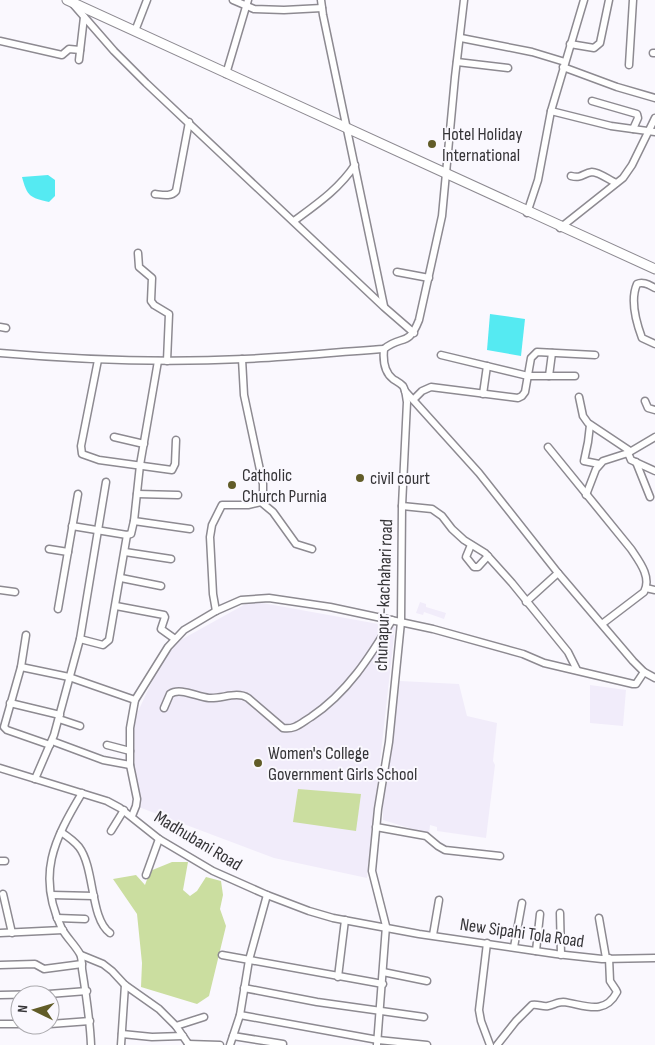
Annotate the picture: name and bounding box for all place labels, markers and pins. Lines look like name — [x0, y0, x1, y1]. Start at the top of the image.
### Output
place label: Hotel Holiday International — [442, 124, 522, 166]
marker: Hotel Holiday International — [426, 138, 438, 150]
place label: Catholic Church Purnia — [242, 465, 327, 507]
place label: civil court — [370, 468, 431, 489]
marker: civil court — [354, 472, 366, 484]
marker: Catholic Church Purnia — [226, 479, 238, 491]
place label: Women's College Government Girls School — [268, 743, 417, 785]
marker: Women's College Government Girls School — [252, 757, 264, 769]

